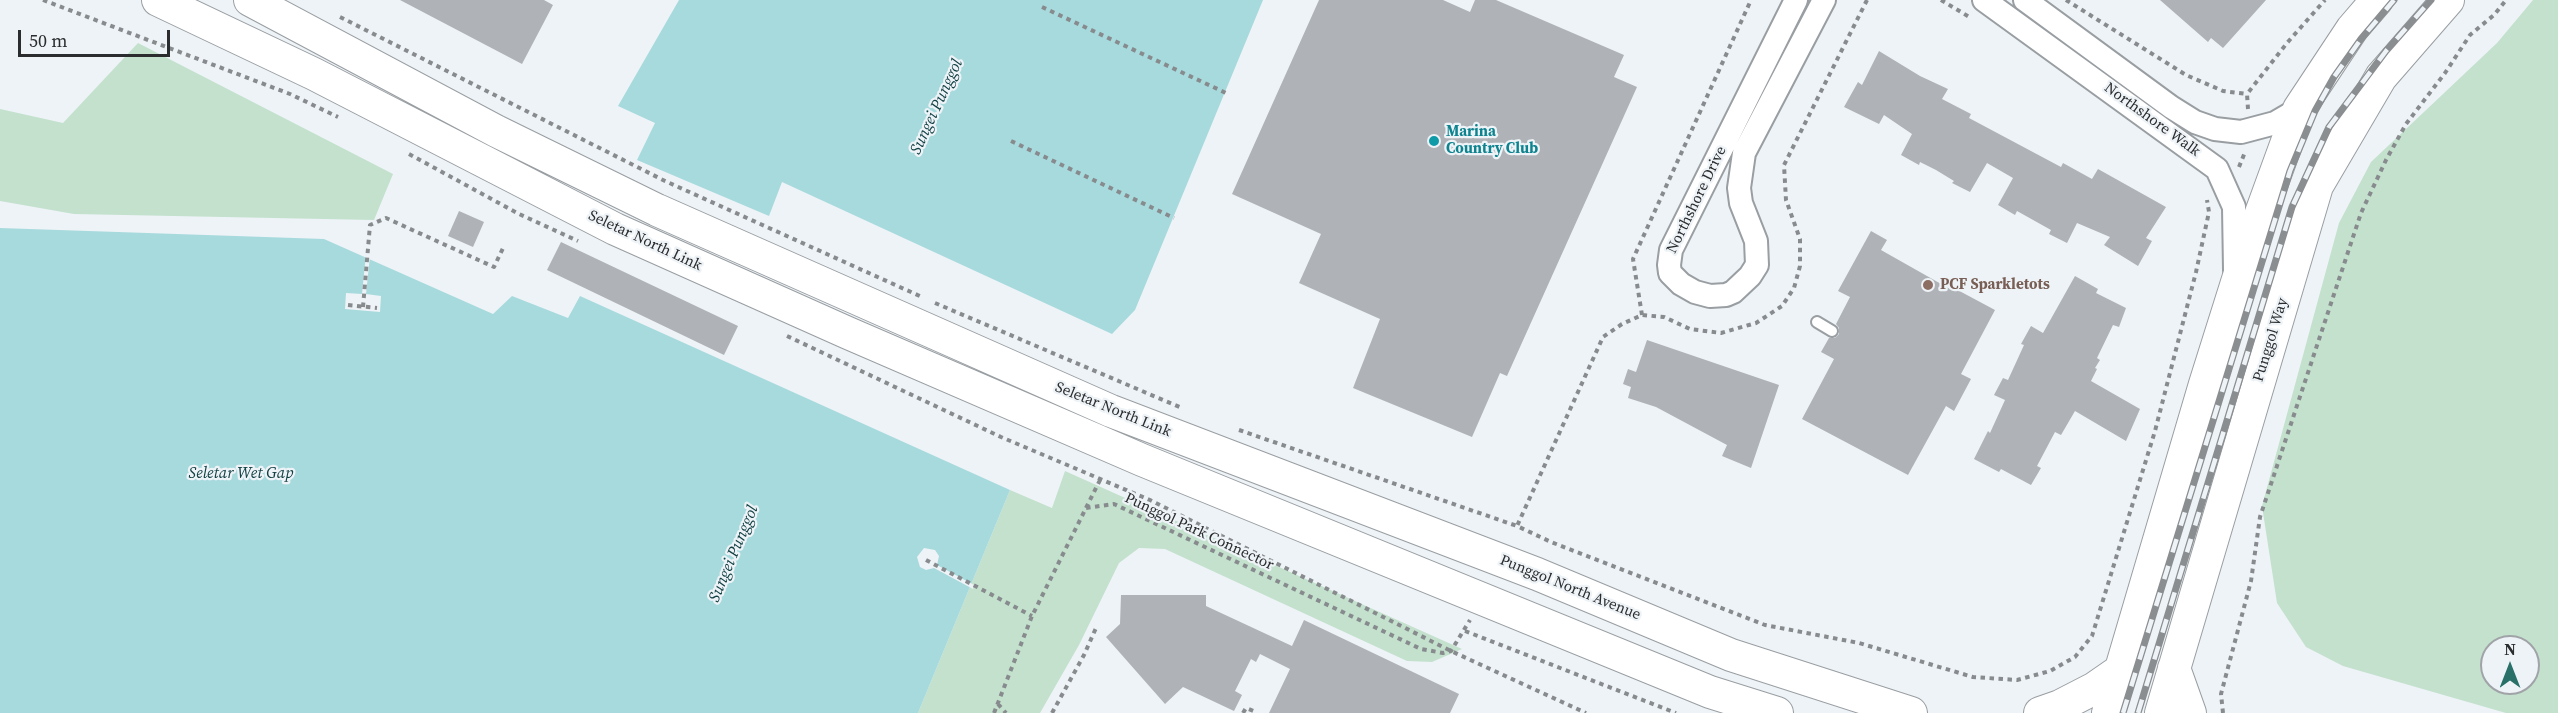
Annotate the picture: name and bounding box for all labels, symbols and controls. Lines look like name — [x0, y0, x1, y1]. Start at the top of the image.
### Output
scale bar — [21, 18, 172, 56]
text: 50 m — [29, 28, 67, 53]
water label: Sungei Punggol — [907, 56, 967, 158]
street label: Northshore Walk — [2100, 79, 2204, 161]
place label: Marina Country Club — [1446, 123, 1538, 158]
marker: Marina Country Club — [1427, 134, 1441, 148]
street label: Northshore Drive — [1663, 144, 1731, 256]
street label: Seletar North Link — [585, 207, 705, 275]
place label: PCF Sparkletots — [1940, 276, 2050, 294]
marker: PCF Sparkletots — [1921, 278, 1935, 292]
street label: Punggol Way — [2250, 296, 2292, 384]
street label: Seletar North Link — [1052, 379, 1174, 441]
water label: Seletar Wet Gap — [189, 464, 293, 484]
street label: Punggol Park Connector — [1122, 489, 1276, 575]
water label: Sungei Punggol — [705, 503, 763, 605]
street label: Punggol North Avenue — [1497, 552, 1643, 624]
north arrow — [2480, 635, 2540, 695]
text: N — [2504, 638, 2516, 660]

